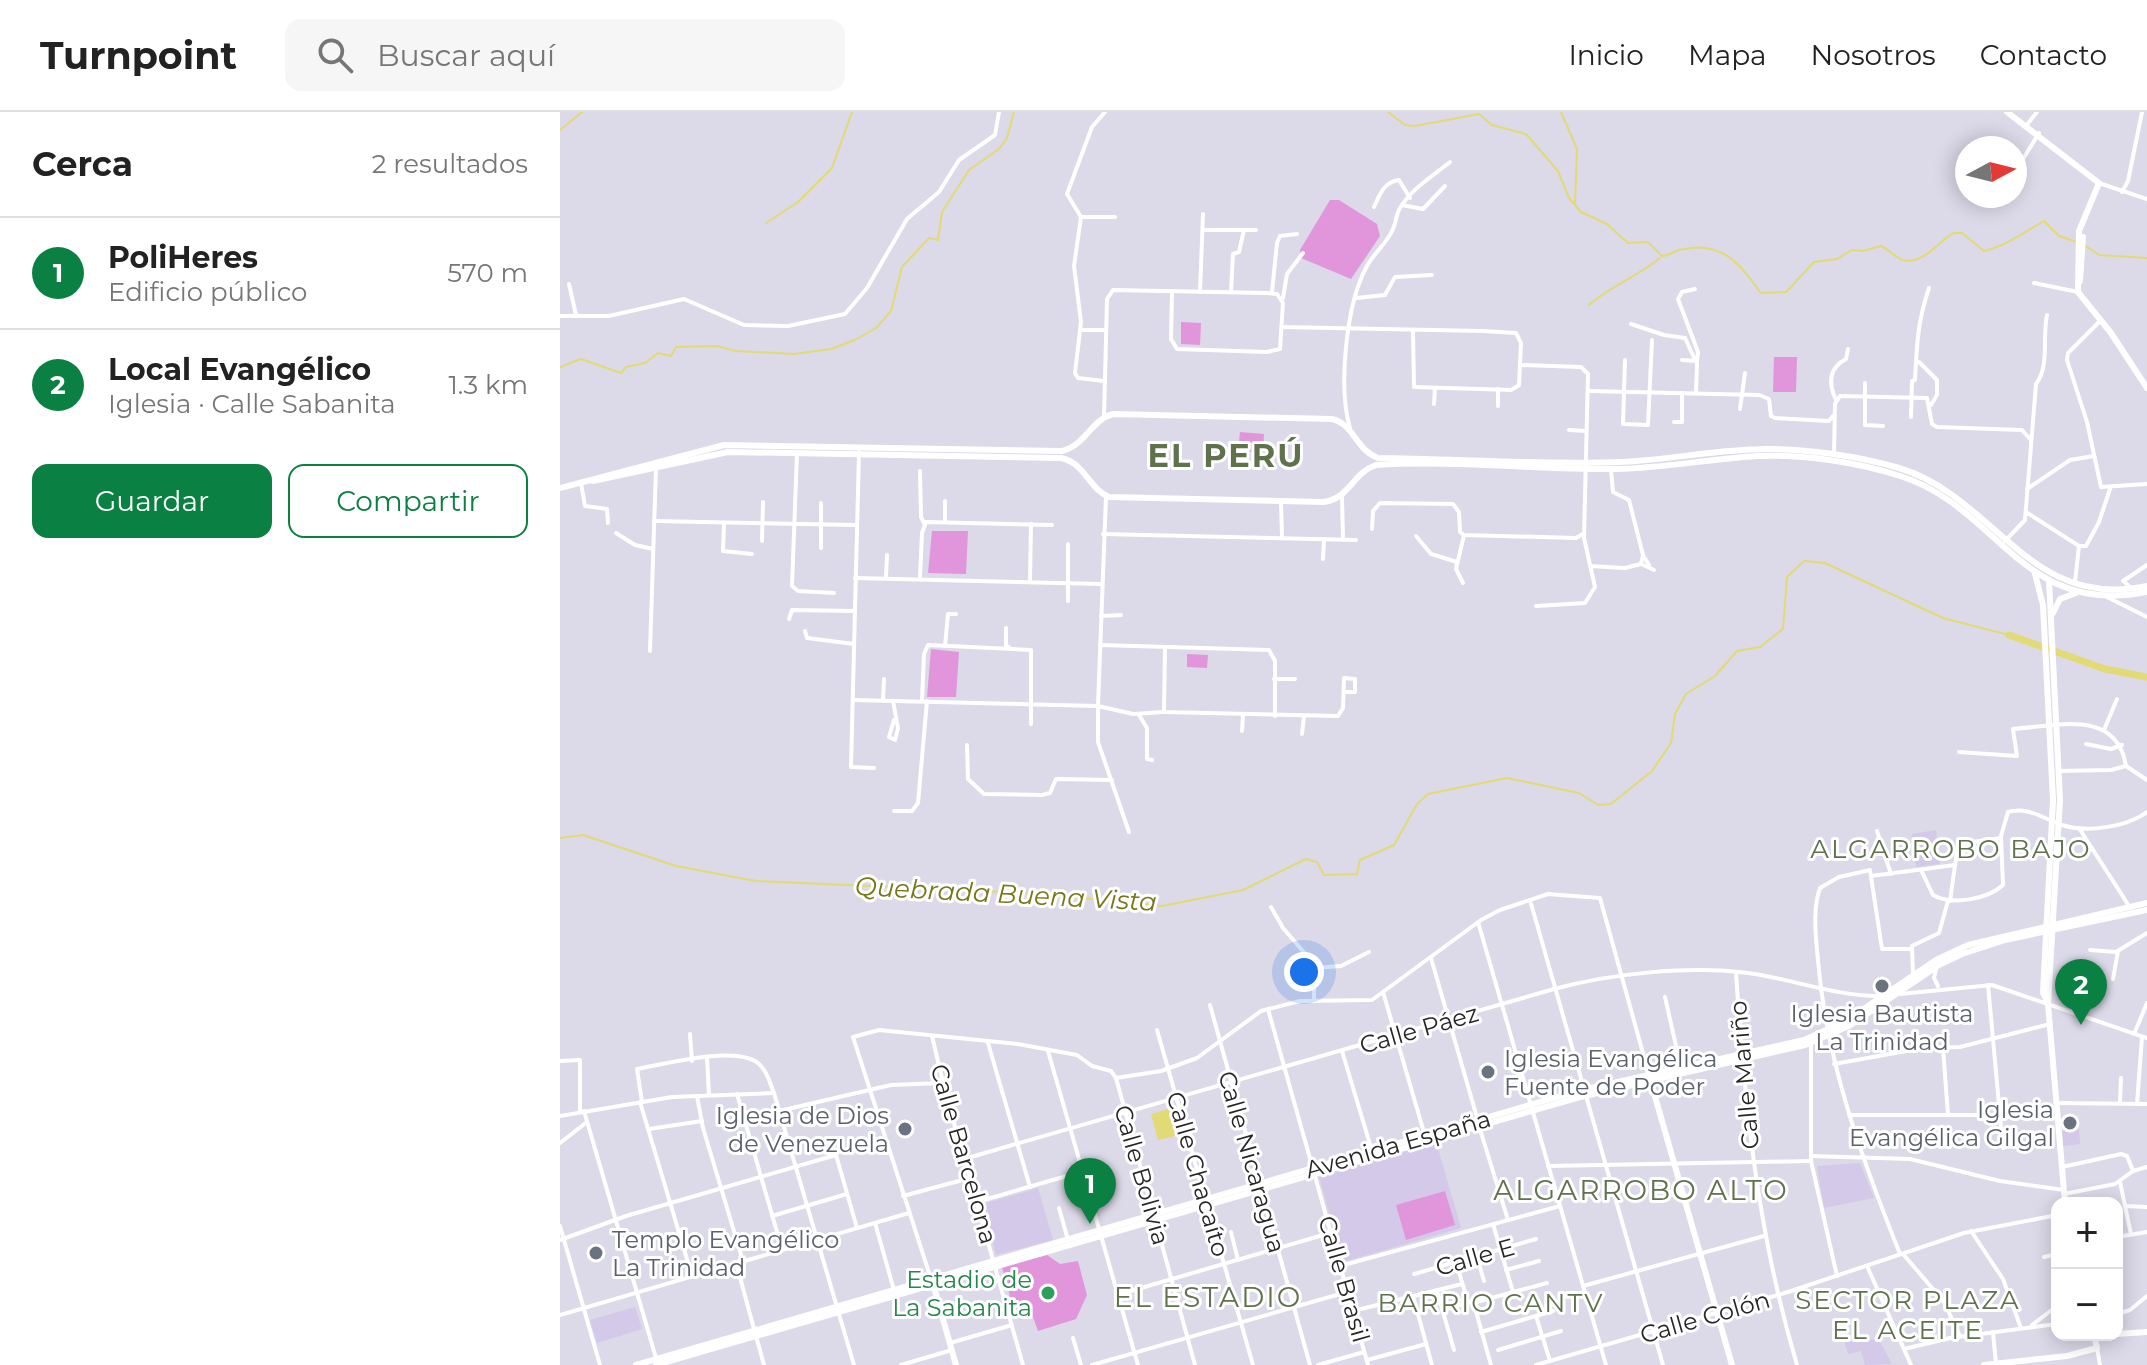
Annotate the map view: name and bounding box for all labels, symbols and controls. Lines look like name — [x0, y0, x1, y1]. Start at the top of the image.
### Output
search box — [285, 19, 845, 91]
text: Turnpoint — [40, 32, 237, 79]
icon: search — [313, 33, 357, 77]
text: Buscar aquí — [377, 37, 555, 74]
text: Inicio — [1568, 38, 1644, 72]
text: Mapa — [1688, 38, 1767, 72]
text: Nosotros — [1811, 38, 1936, 72]
text: Contacto — [1980, 38, 2107, 72]
north arrow — [1955, 136, 2027, 208]
text: Cerca — [32, 143, 133, 185]
text: 2 resultados — [372, 148, 528, 180]
text: PoliHeres — [108, 239, 258, 276]
text: 1 — [53, 257, 63, 289]
text: 570 m — [447, 257, 528, 289]
text: Edificio público — [108, 276, 307, 308]
text: Local Evangélico — [108, 351, 371, 388]
text: 2 — [50, 369, 66, 401]
text: 1.3 km — [448, 369, 528, 401]
text: Iglesia · Calle Sabanita — [108, 388, 396, 420]
district label: EL PERÚ — [1147, 436, 1305, 475]
button: Guardar — [32, 464, 272, 538]
button: Compartir — [288, 464, 528, 538]
district label: ALGARROBO BAJO — [1810, 833, 2092, 865]
water label: Quebrada Buena Vista — [854, 870, 1158, 918]
your location — [1284, 952, 1324, 992]
pin: 2 — [2055, 959, 2107, 1025]
marker: Iglesia Bautista La Trinidad — [1873, 977, 1891, 995]
street label: Calle Páez — [1356, 998, 1482, 1060]
place label: Iglesia Bautista La Trinidad — [1791, 999, 1973, 1056]
street label: Calle Mariño — [1723, 1000, 1765, 1150]
place label: Iglesia Evangélica Fuente de Poder — [1504, 1044, 1718, 1101]
street label: Calle Barcelona — [924, 1061, 1004, 1247]
marker: Iglesia Evangélica Fuente de Poder — [1479, 1063, 1497, 1081]
street label: Calle Nicaragua — [1212, 1068, 1292, 1256]
street label: Calle Chacaíto — [1161, 1088, 1235, 1260]
place label: Iglesia Evangélica Gilgal — [1849, 1095, 2054, 1152]
place label: Iglesia de Dios de Venezuela — [716, 1101, 889, 1158]
street label: Calle Bolivia — [1108, 1102, 1176, 1248]
street label: Avenida España — [1302, 1104, 1494, 1184]
marker: Iglesia Evangélica Gilgal — [2061, 1114, 2079, 1132]
marker: Iglesia de Dios de Venezuela — [896, 1120, 914, 1138]
pin: 1 — [1064, 1158, 1116, 1224]
district label: ALGARROBO ALTO — [1493, 1173, 1789, 1207]
map controls — [2051, 1197, 2123, 1341]
button: + — [2051, 1197, 2123, 1269]
street label: Calle Brasil — [1312, 1212, 1376, 1346]
place label: Templo Evangélico La Trinidad — [612, 1225, 839, 1282]
street label: Calle E — [1432, 1232, 1518, 1282]
marker: Templo Evangélico La Trinidad — [587, 1244, 605, 1262]
place label: Estadio de La Sabanita — [892, 1265, 1032, 1322]
button: − — [2051, 1269, 2123, 1341]
district label: EL ESTADIO — [1114, 1280, 1302, 1314]
marker: Estadio de La Sabanita — [1039, 1284, 1057, 1302]
district label: SECTOR PLAZA EL ACEITE — [1795, 1284, 2021, 1346]
street label: Calle Colón — [1637, 1285, 1773, 1349]
district label: BARRIO CANTV — [1378, 1287, 1604, 1319]

